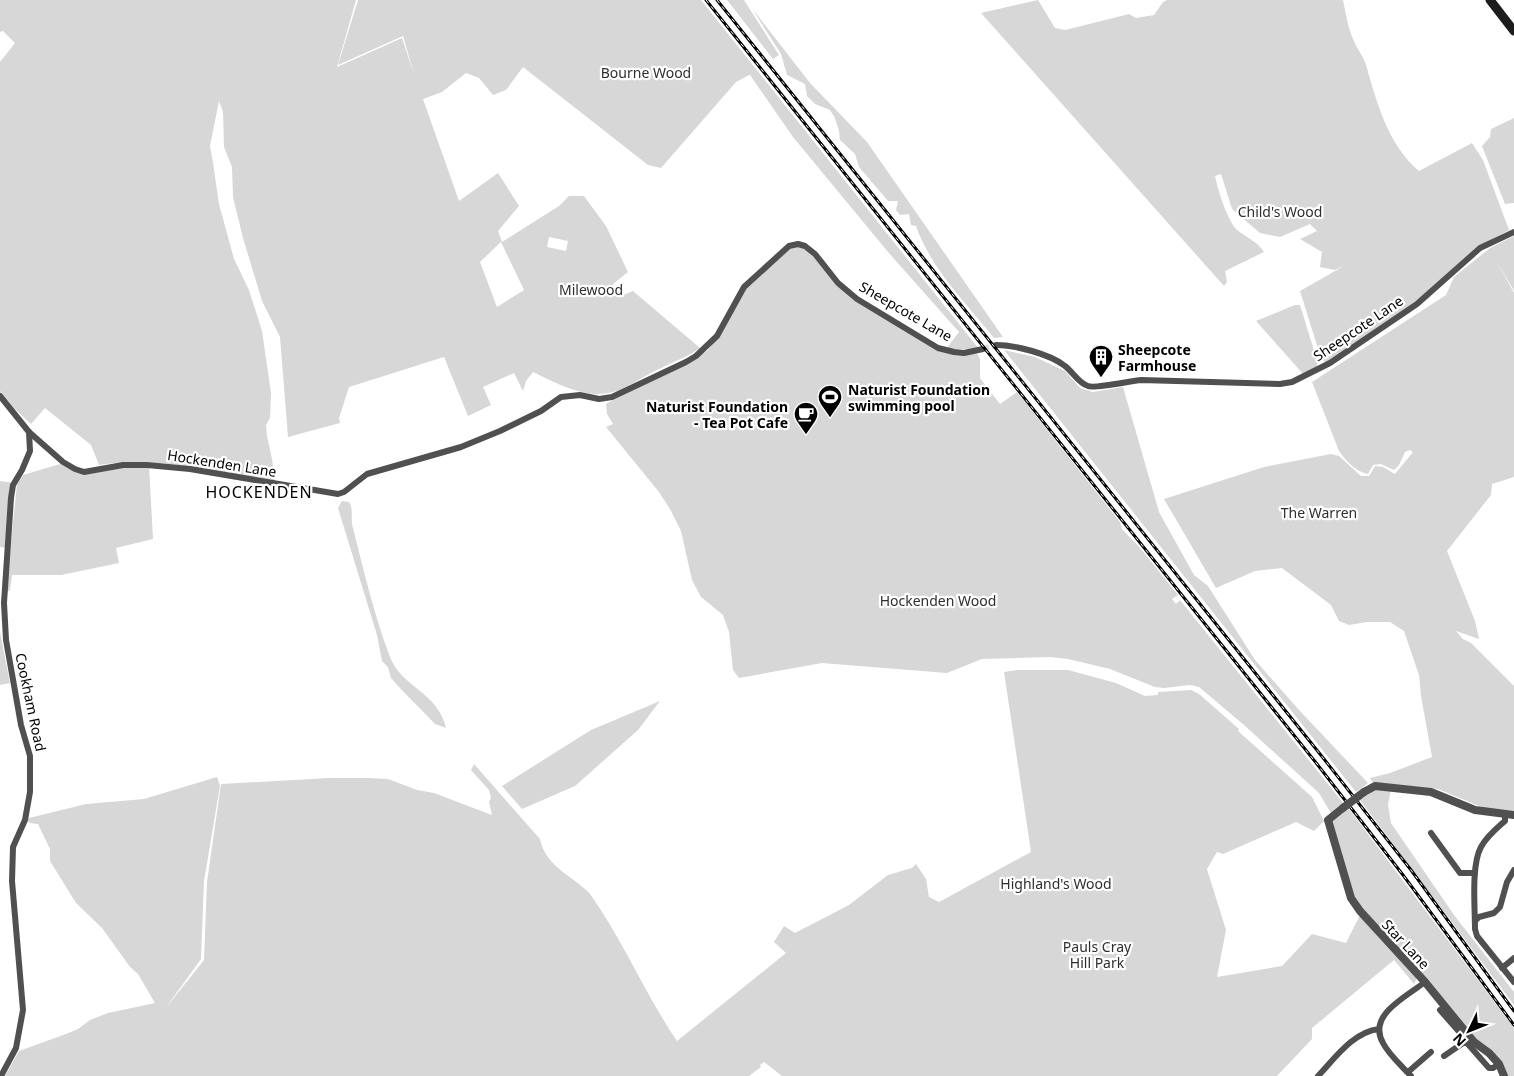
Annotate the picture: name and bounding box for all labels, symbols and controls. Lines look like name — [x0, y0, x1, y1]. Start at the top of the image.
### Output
park label: Bourne Wood — [601, 63, 691, 82]
park label: Child's Wood — [1238, 202, 1322, 221]
street label: Sheepcote Lane — [856, 277, 956, 345]
park label: Milewood — [559, 280, 623, 299]
street label: Sheepcote Lane — [1309, 291, 1407, 365]
place label: Sheepcote Farmhouse — [1118, 340, 1196, 375]
building icon: Sheepcote Farmhouse — [1088, 344, 1114, 378]
place label: Naturist Foundation swimming pool — [848, 380, 990, 415]
sports icon: Naturist Foundation swimming pool — [817, 384, 843, 418]
place label: Naturist Foundation - Tea Pot Cafe — [646, 397, 788, 432]
cafe icon: Naturist Foundation - Tea Pot Cafe — [793, 401, 819, 435]
street label: Hockenden Lane — [166, 445, 278, 481]
district label: HOCKENDEN — [205, 481, 313, 503]
park label: The Warren — [1281, 503, 1357, 522]
park label: Hockenden Wood — [880, 591, 996, 610]
street label: Cookham Road — [11, 651, 51, 753]
park label: Highland's Wood — [1000, 874, 1112, 893]
street label: Star Lane — [1378, 915, 1434, 973]
park label: Pauls Cray Hill Park — [1063, 937, 1132, 972]
north arrow — [1444, 1006, 1494, 1056]
text: N — [1448, 1030, 1470, 1051]

